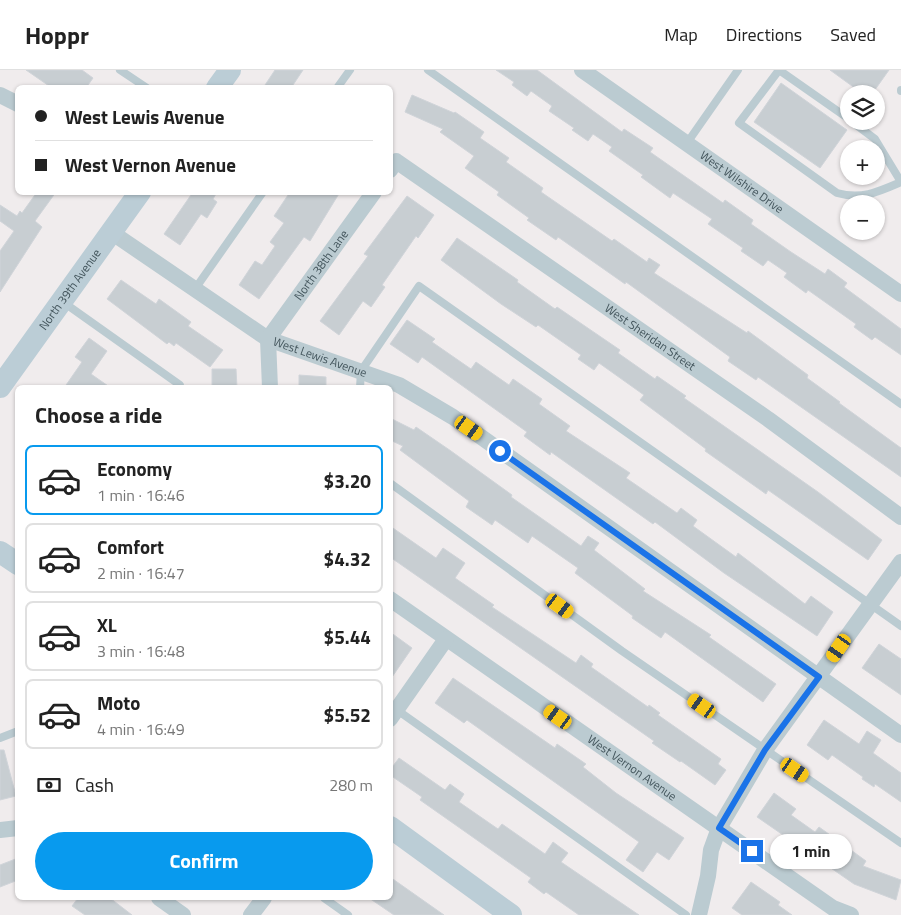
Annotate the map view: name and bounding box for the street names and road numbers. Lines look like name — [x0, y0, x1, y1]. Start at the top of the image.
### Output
street label: West Wilshire Drive — [696, 146, 788, 218]
street label: North 38th Lane — [289, 226, 353, 304]
street label: North 39th Avenue — [34, 245, 105, 334]
street label: West Sheridan Street — [601, 298, 700, 376]
street label: West Lewis Avenue — [271, 332, 370, 382]
street label: West Vernon Avenue — [584, 729, 681, 805]

